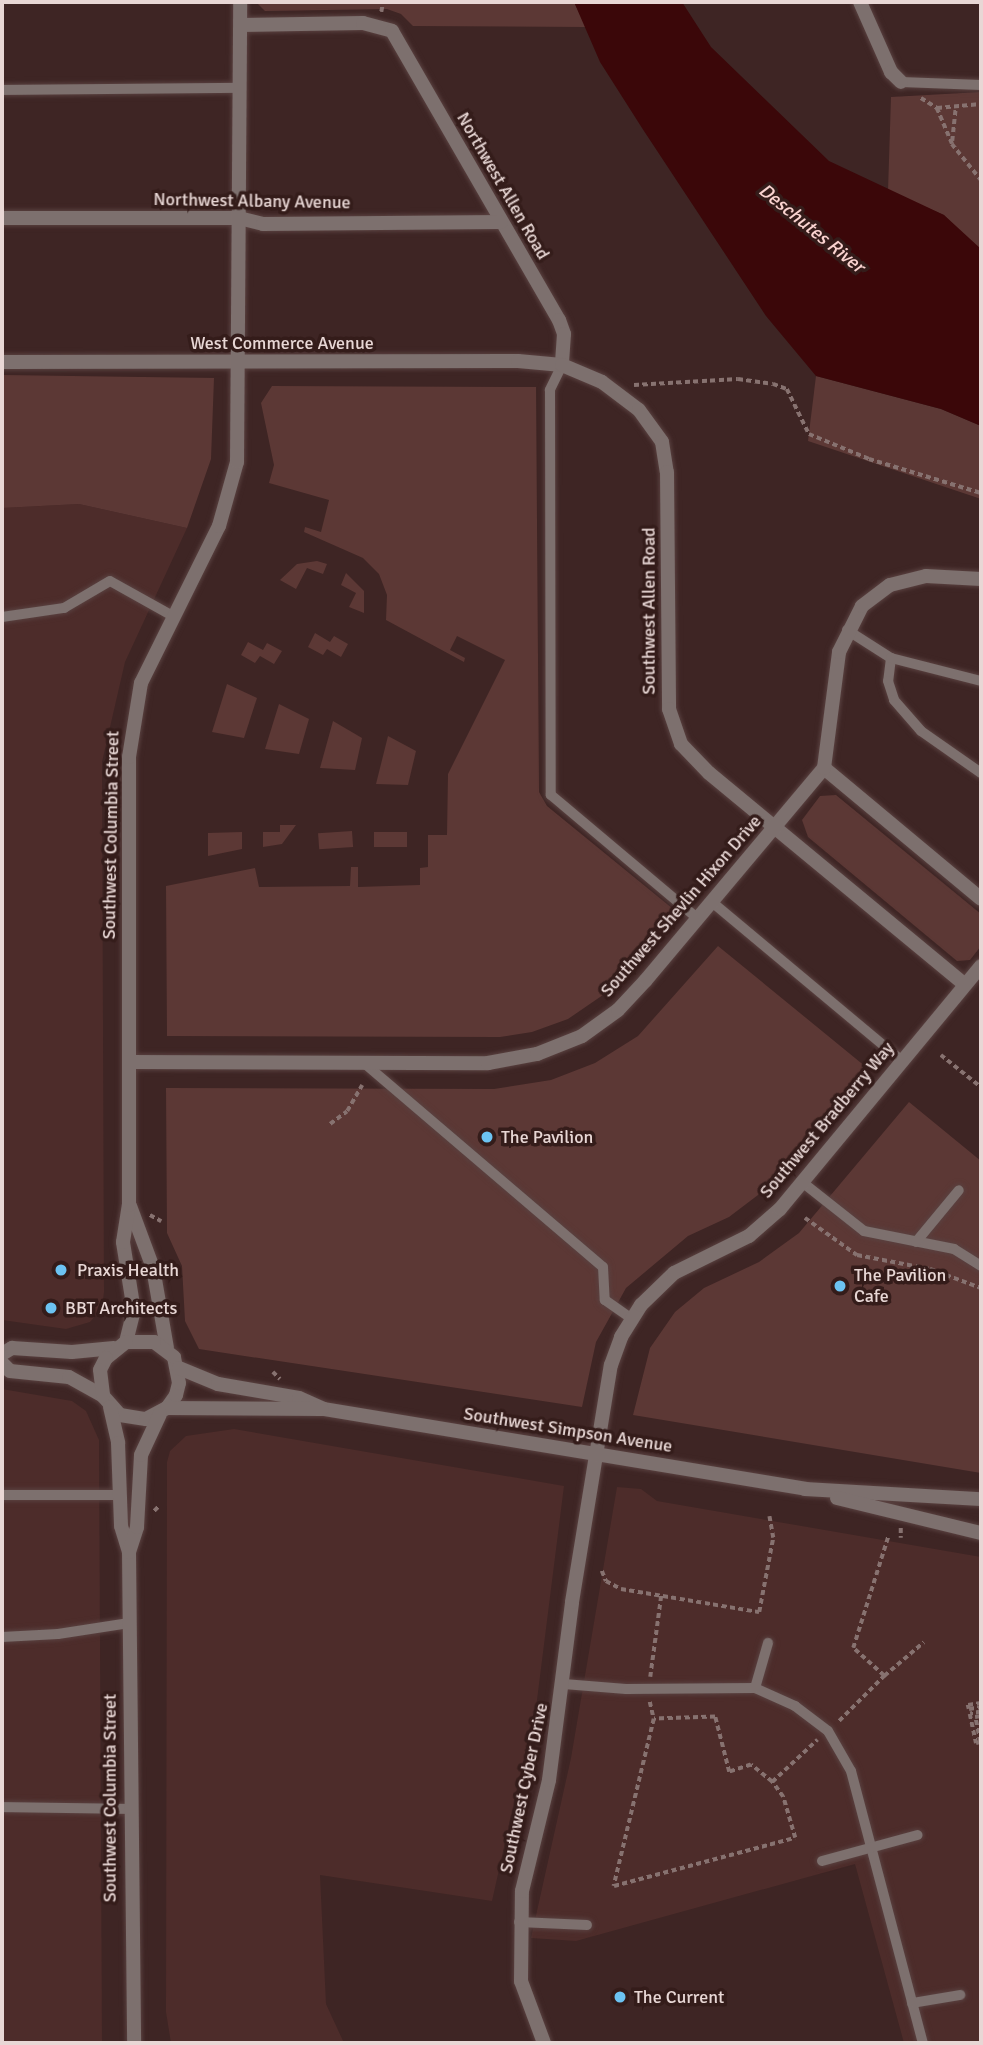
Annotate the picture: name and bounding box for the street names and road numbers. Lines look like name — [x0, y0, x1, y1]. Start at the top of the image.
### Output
street label: Northwest Allen Road — [452, 108, 554, 264]
street label: Northwest Albany Avenue — [153, 188, 351, 214]
street label: West Commerce Avenue — [190, 332, 374, 354]
street label: Southwest Allen Road — [638, 527, 660, 695]
street label: Southwest Columbia Street — [98, 730, 124, 940]
street label: Southwest Shevlin Hixon Drive — [596, 811, 766, 1001]
street label: Southwest Bradberry Way — [755, 1038, 899, 1202]
street label: Southwest Simpson Avenue — [462, 1403, 674, 1457]
street label: Southwest Columbia Street — [99, 1694, 121, 1902]
street label: Southwest Cyber Drive — [495, 1701, 553, 1875]

